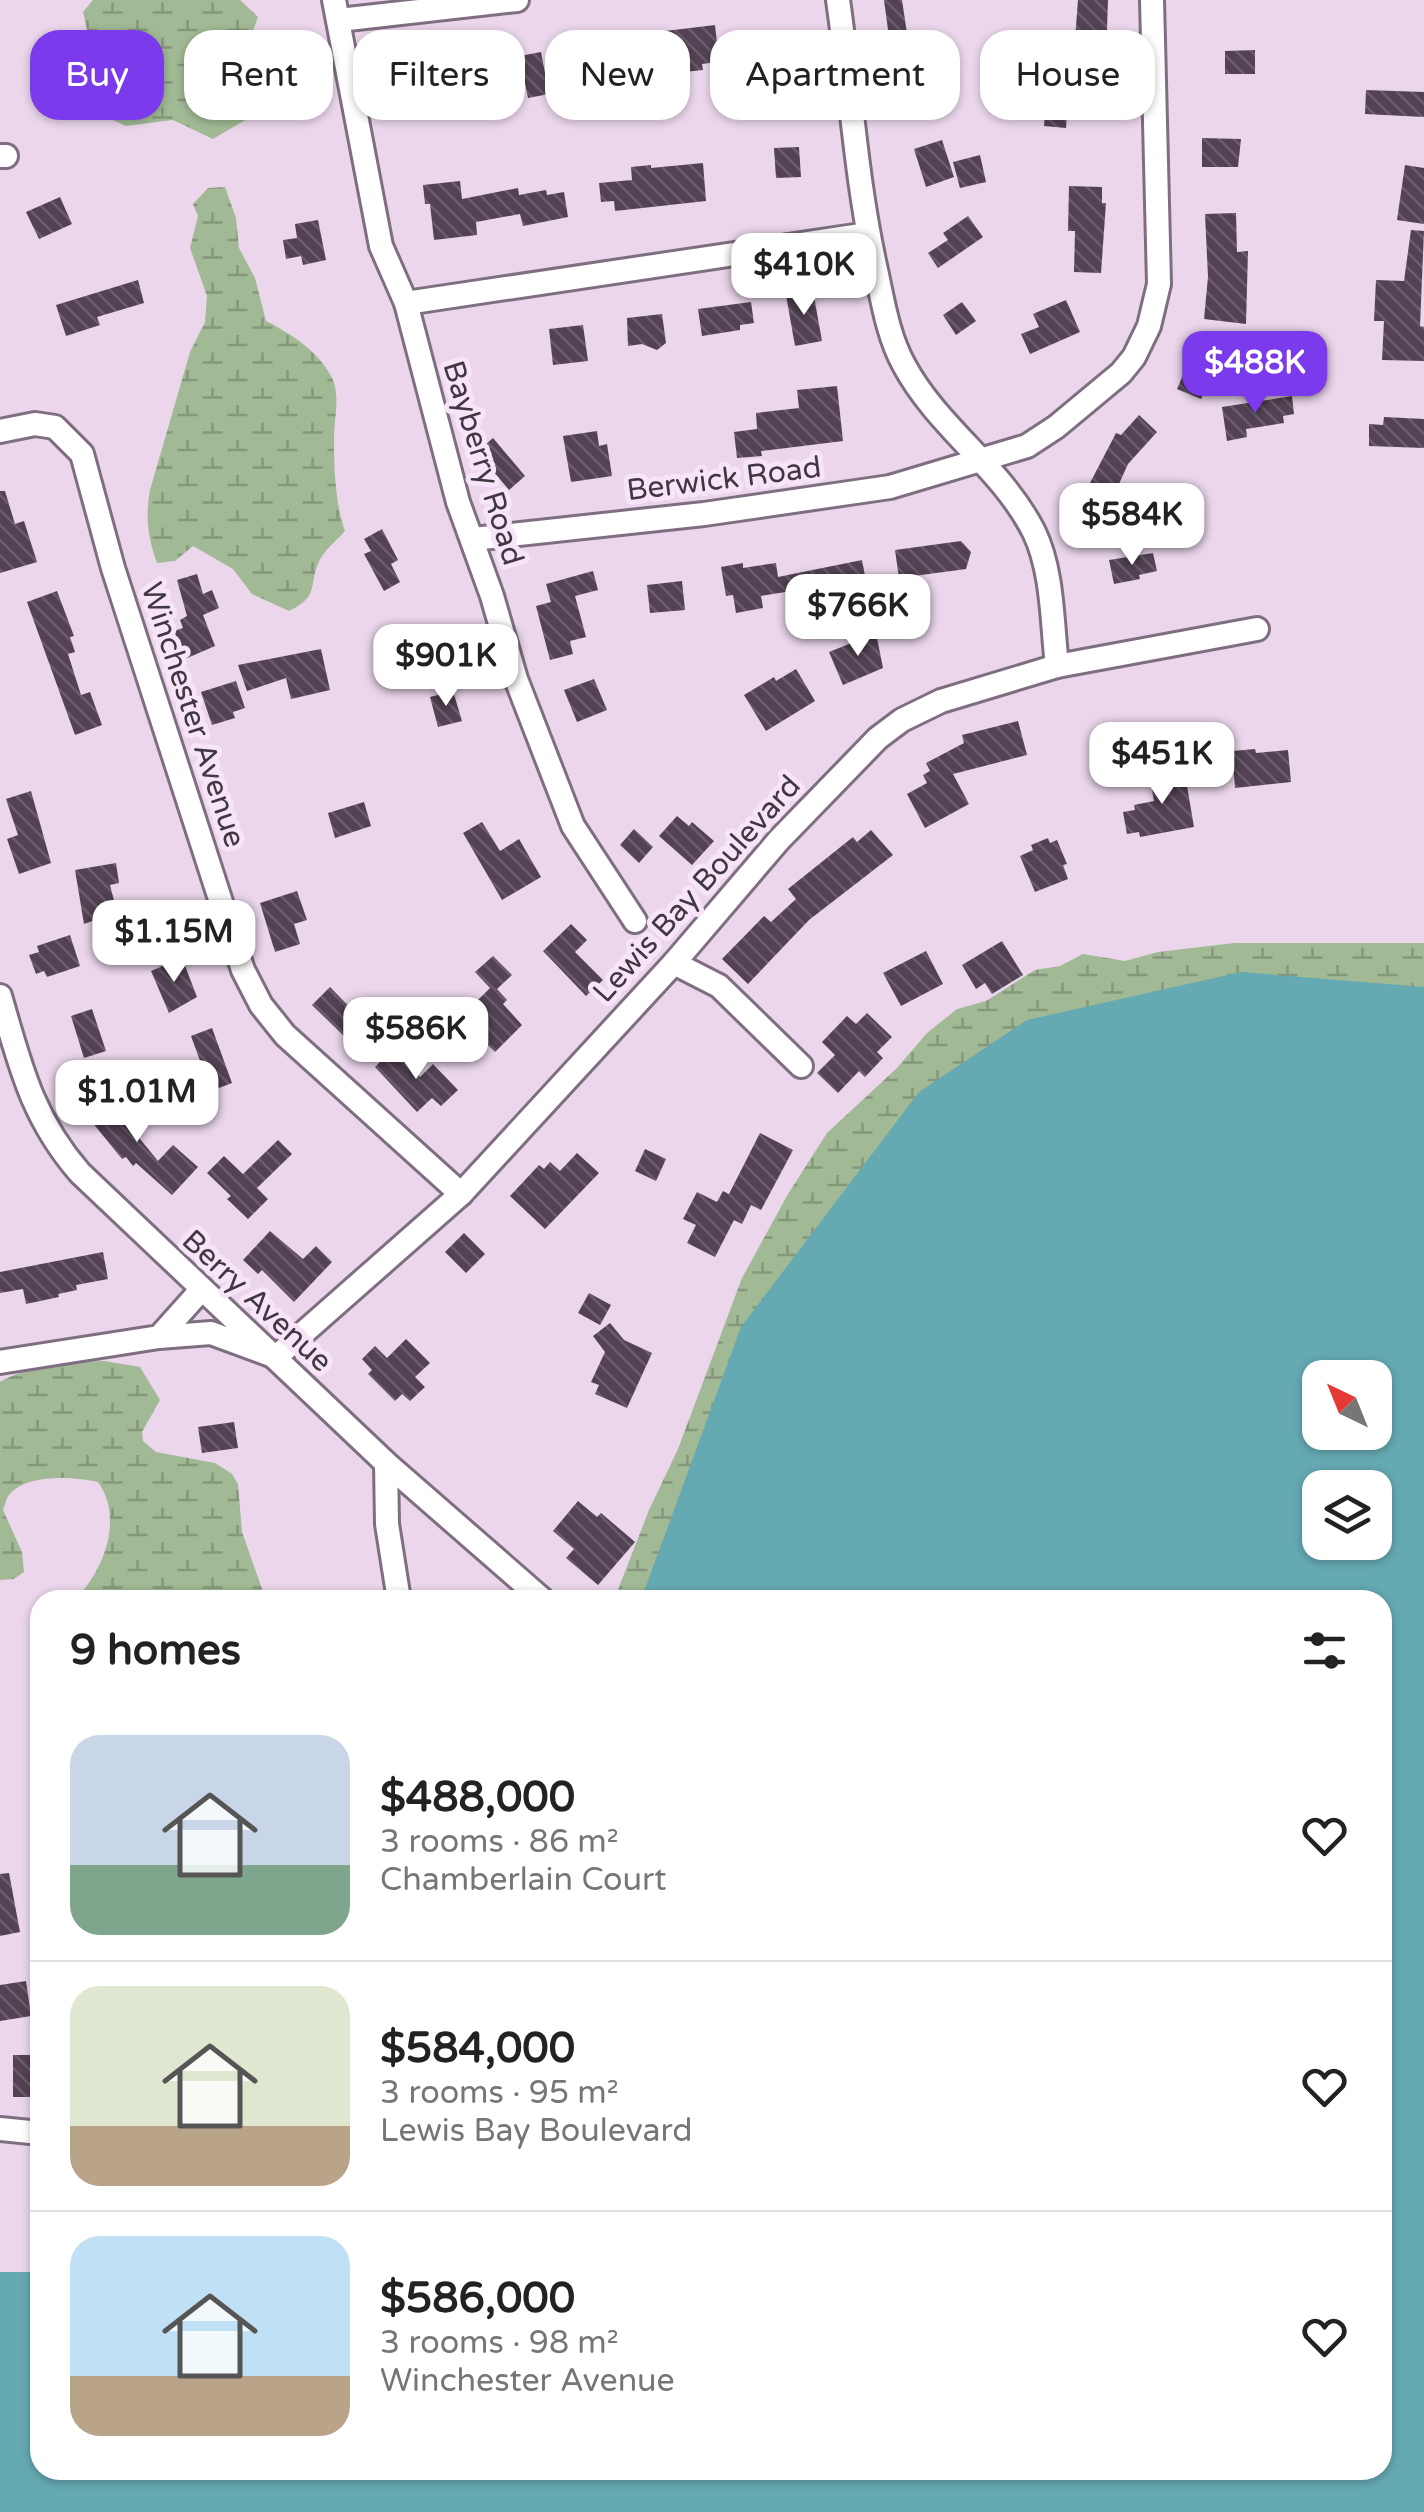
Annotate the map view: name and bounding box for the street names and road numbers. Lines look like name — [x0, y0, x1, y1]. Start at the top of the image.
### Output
street label: Bayberry Road — [434, 356, 532, 570]
street label: Berwick Road — [625, 449, 823, 509]
street label: Winchester Avenue — [133, 578, 253, 852]
street label: Lewis Bay Boulevard — [585, 768, 809, 1010]
street label: Berry Avenue — [174, 1222, 340, 1380]

